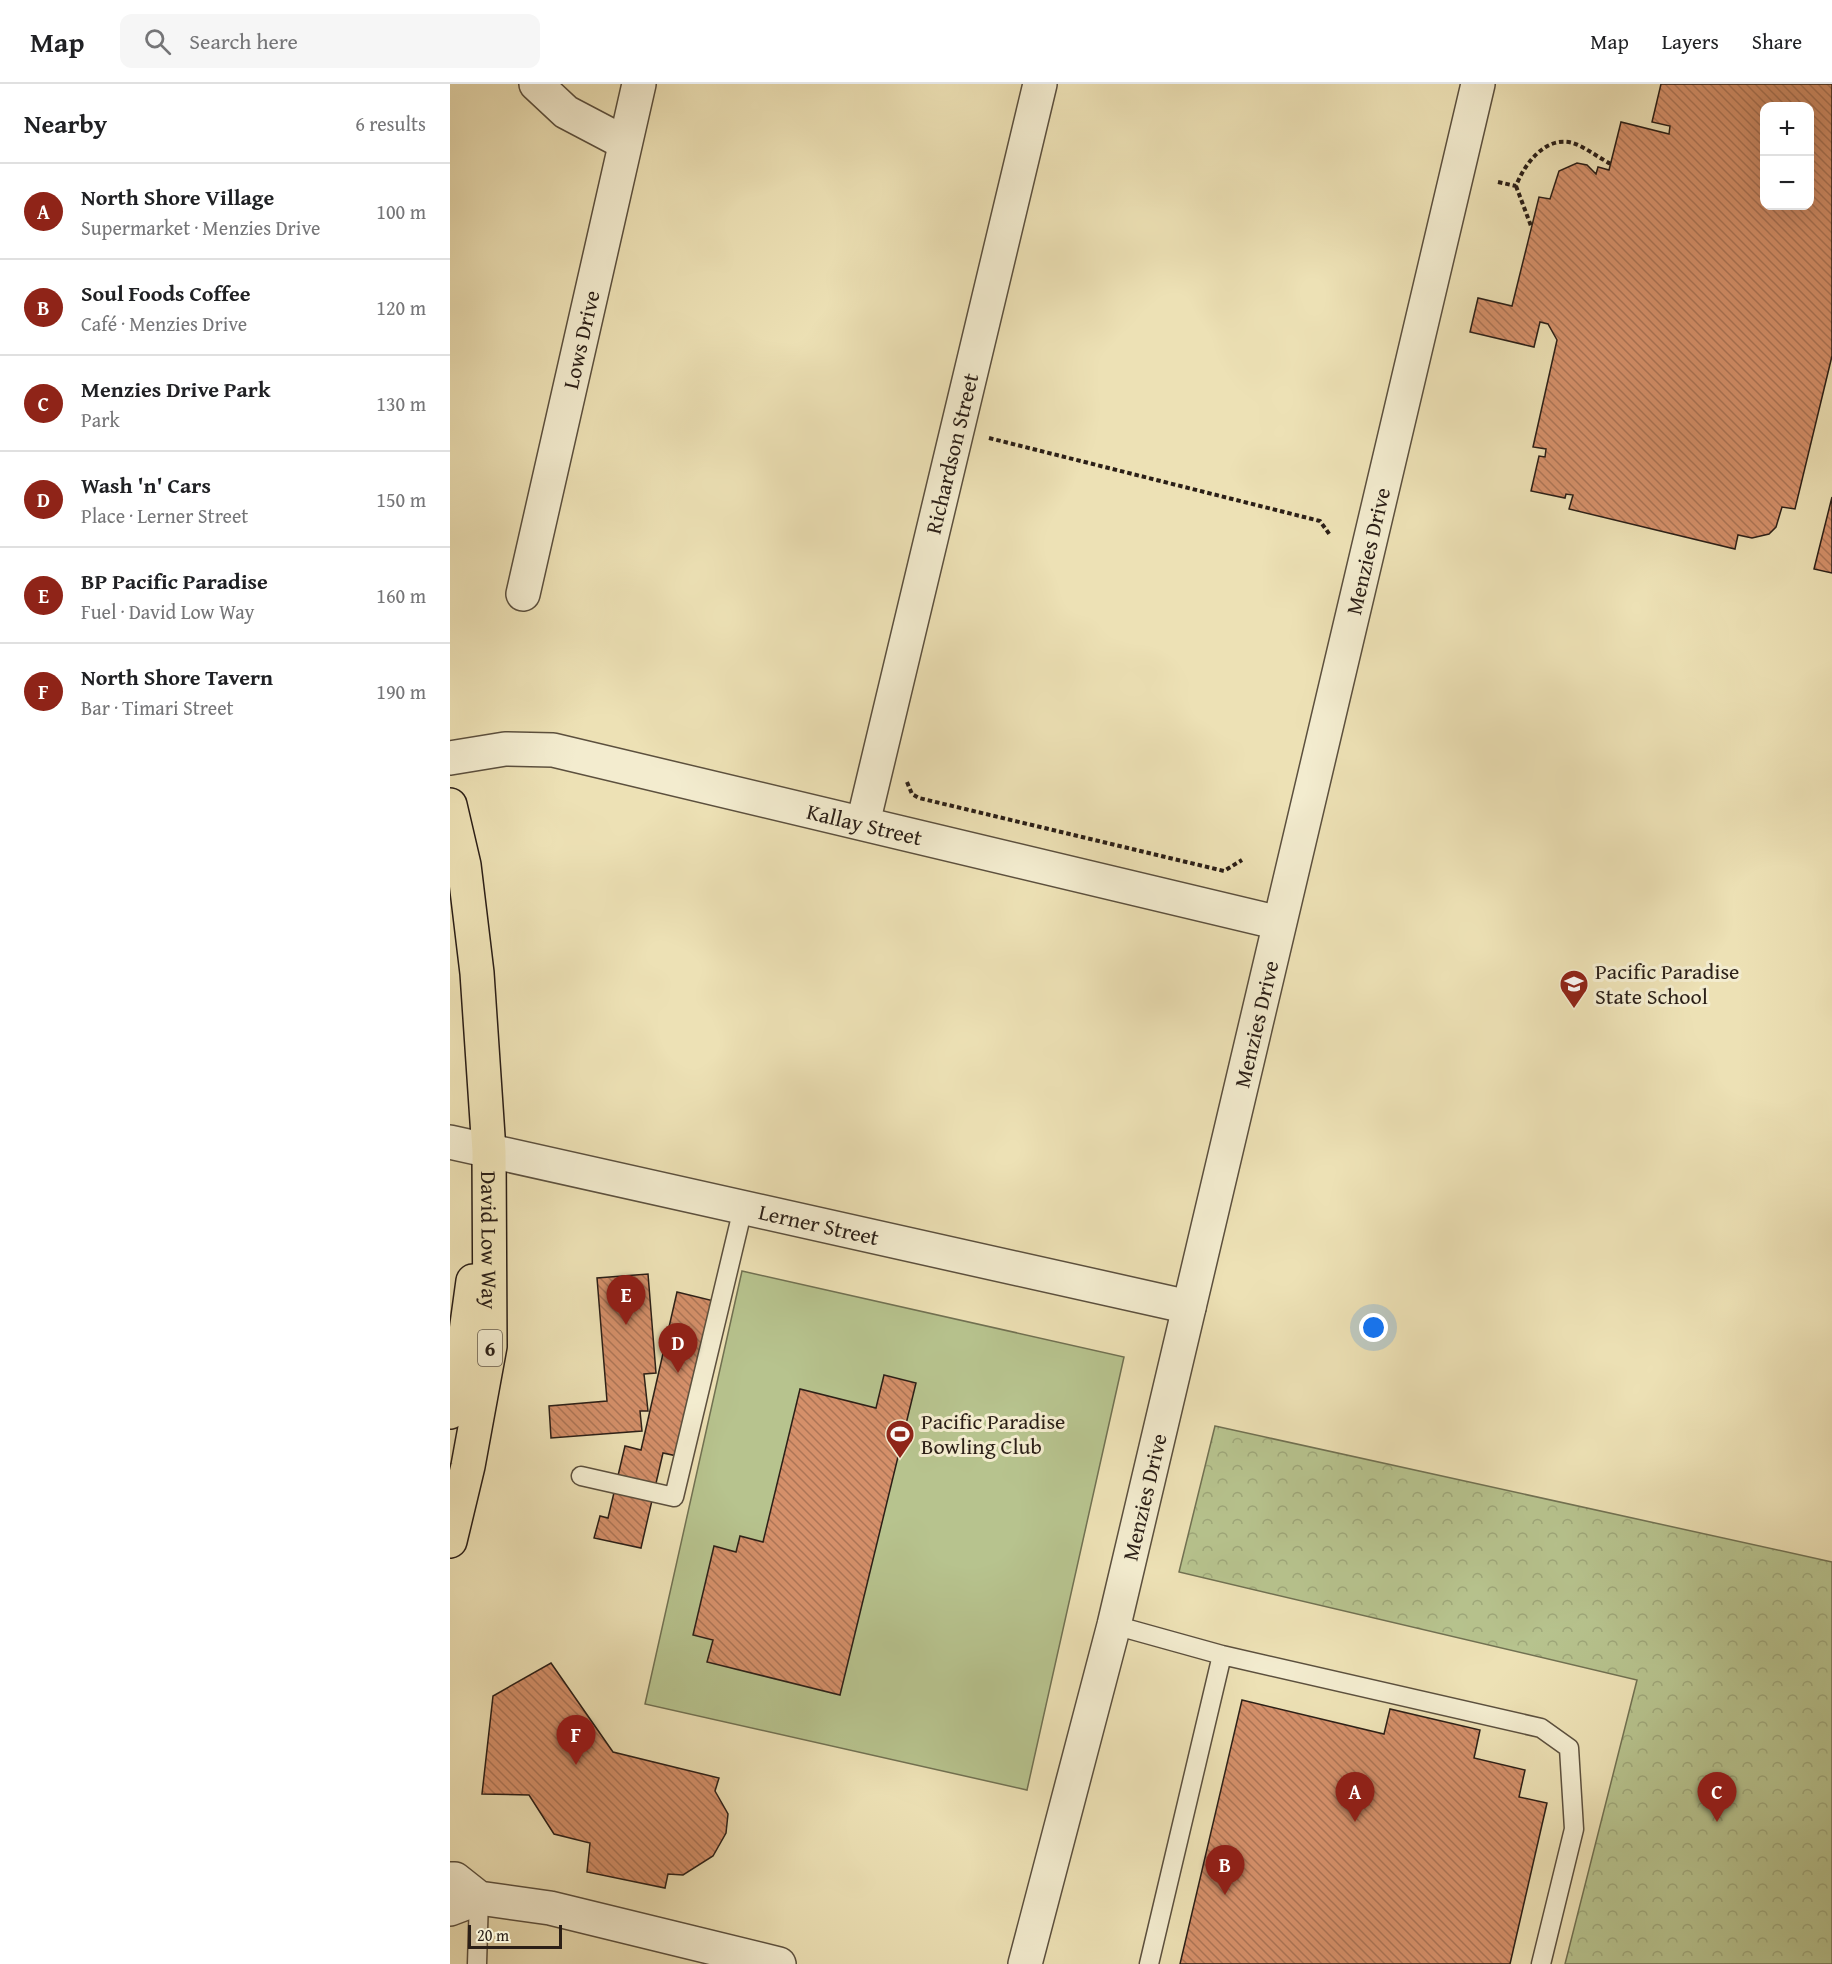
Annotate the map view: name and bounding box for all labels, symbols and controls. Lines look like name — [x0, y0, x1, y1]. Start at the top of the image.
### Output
search box — [120, 14, 540, 68]
text: Map — [30, 21, 84, 62]
icon: search — [141, 25, 174, 58]
text: Search here — [189, 25, 298, 57]
text: Map — [1590, 26, 1629, 57]
text: Layers — [1662, 26, 1719, 57]
text: Share — [1752, 26, 1802, 57]
map controls — [1760, 102, 1814, 210]
button: + — [1760, 102, 1814, 156]
text: Nearby — [24, 104, 107, 143]
text: 6 results — [355, 109, 426, 138]
button: − — [1760, 156, 1814, 210]
text: North Shore Village — [81, 181, 274, 213]
text: A — [37, 197, 50, 226]
text: 100 m — [376, 197, 426, 226]
text: Supermarket · Menzies Drive — [81, 213, 320, 242]
text: Soul Foods Coffee — [81, 277, 251, 309]
street label: Lows Drive — [554, 287, 608, 392]
text: B — [37, 293, 50, 322]
text: 120 m — [376, 293, 426, 322]
text: Café · Menzies Drive — [81, 309, 247, 338]
street label: Richardson Street — [917, 370, 986, 537]
text: Menzies Drive Park — [81, 373, 270, 405]
text: C — [38, 389, 49, 418]
text: 130 m — [376, 389, 426, 418]
text: Park — [81, 405, 120, 434]
text: Wash 'n' Cars — [81, 469, 211, 501]
street label: Menzies Drive — [1337, 484, 1398, 618]
text: D — [37, 485, 50, 514]
text: 150 m — [376, 485, 426, 514]
text: Place · Lerner Street — [81, 501, 248, 530]
text: BP Pacific Paradise — [81, 565, 268, 597]
text: E — [38, 581, 49, 610]
text: 160 m — [376, 581, 426, 610]
text: Fuel · David Low Way — [81, 597, 255, 626]
text: North Shore Tavern — [81, 661, 273, 693]
text: F — [38, 677, 49, 706]
text: 190 m — [376, 677, 426, 706]
text: Bar · Timari Street — [81, 693, 234, 722]
street label: Kallay Street — [804, 795, 926, 853]
place label: Pacific Paradise State School — [1595, 955, 1739, 1012]
street label: Menzies Drive — [1225, 957, 1286, 1091]
school or university icon: Pacific Paradise State School — [1558, 968, 1590, 1010]
street label: David Low Way — [473, 1171, 506, 1310]
street label: Lerner Street — [756, 1195, 882, 1253]
pin: E — [606, 1276, 645, 1325]
your location — [1359, 1313, 1388, 1342]
pin: D — [658, 1324, 698, 1373]
road number: 6 — [478, 1330, 502, 1366]
place label: Pacific Paradise Bowling Club — [921, 1405, 1065, 1462]
sports icon: Pacific Paradise Bowling Club — [884, 1418, 916, 1460]
street label: Menzies Drive — [1114, 1430, 1175, 1564]
pin: F — [556, 1716, 596, 1765]
pin: A — [1336, 1772, 1374, 1822]
pin: C — [1698, 1772, 1736, 1822]
pin: B — [1206, 1846, 1244, 1895]
scale bar — [468, 1922, 562, 1950]
text: 20 m — [477, 1923, 509, 1947]

